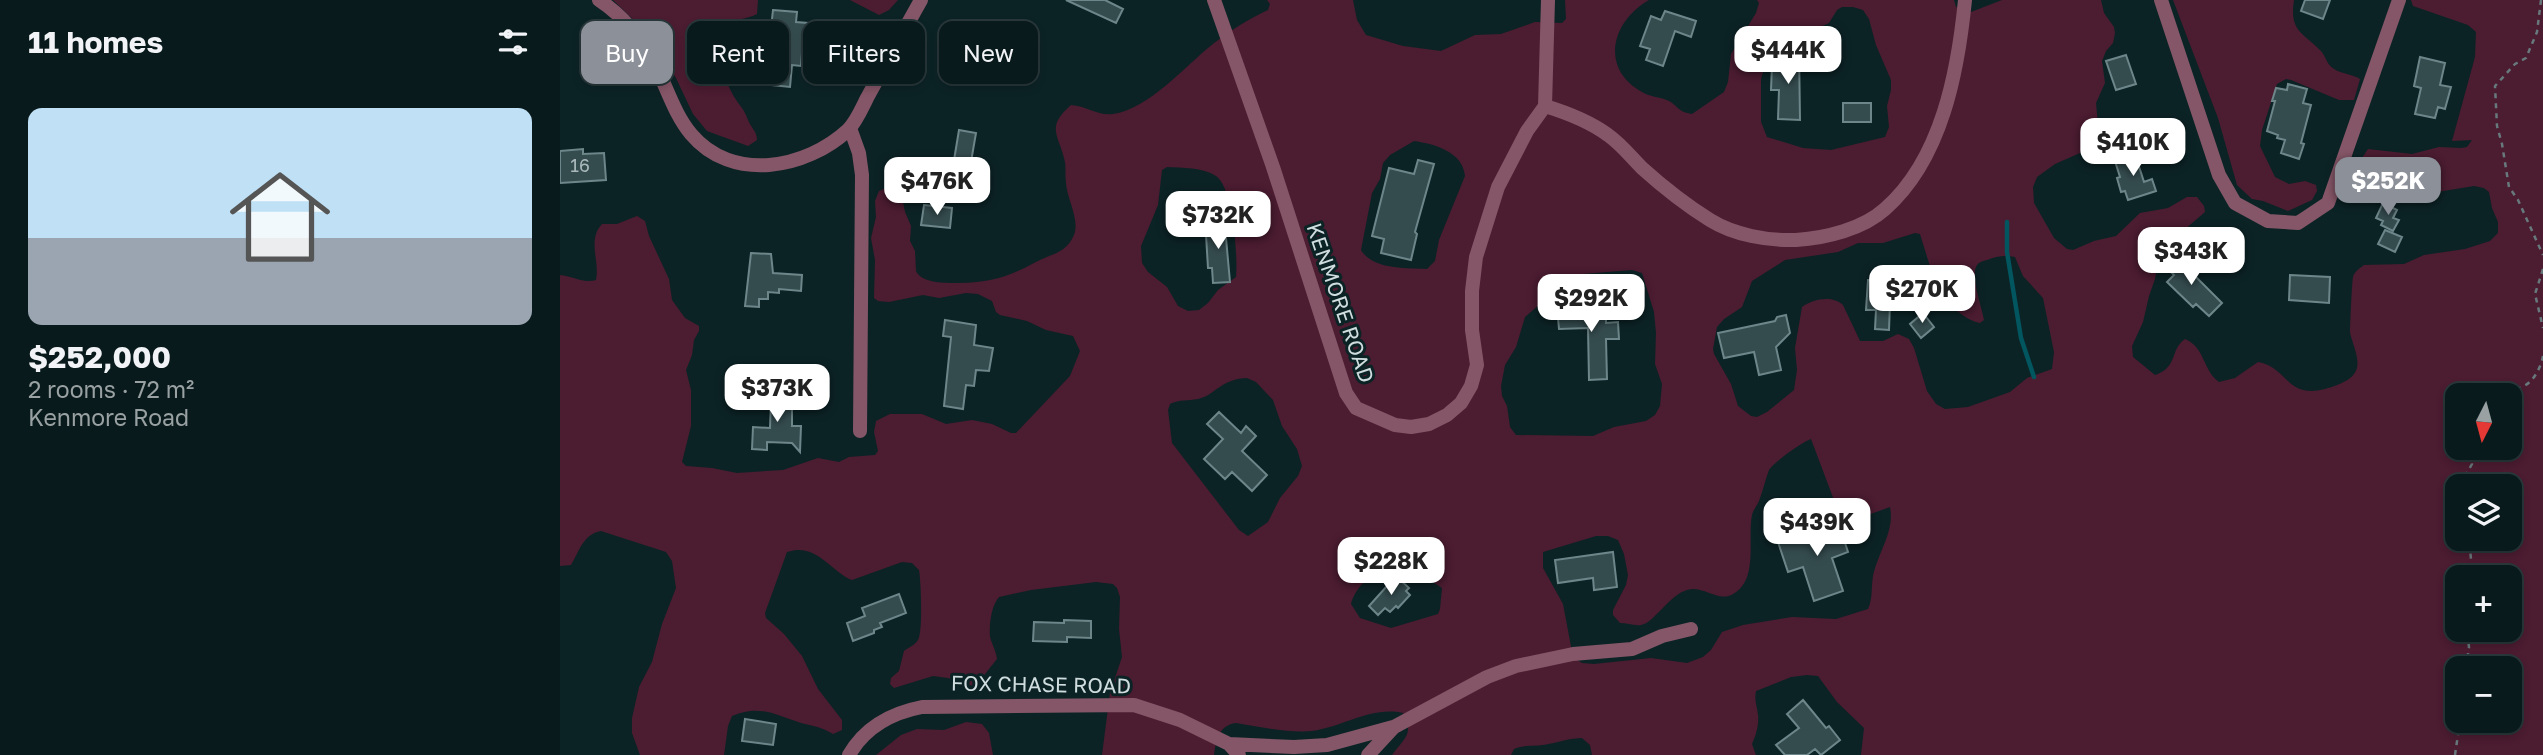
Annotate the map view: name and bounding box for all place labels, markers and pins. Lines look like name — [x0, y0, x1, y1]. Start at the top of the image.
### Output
pin: $444K — [1739, 27, 1837, 86]
pin: $410K — [2084, 118, 2182, 178]
pin: $476K — [888, 158, 986, 217]
pin: $252K — [2339, 158, 2437, 217]
pin: $732K — [1169, 191, 1267, 251]
pin: $343K — [2142, 228, 2240, 287]
pin: $270K — [1873, 266, 1971, 325]
pin: $292K — [1542, 274, 1640, 334]
pin: $373K — [728, 364, 826, 424]
pin: $439K — [1768, 498, 1866, 558]
pin: $228K — [1342, 538, 1440, 597]

